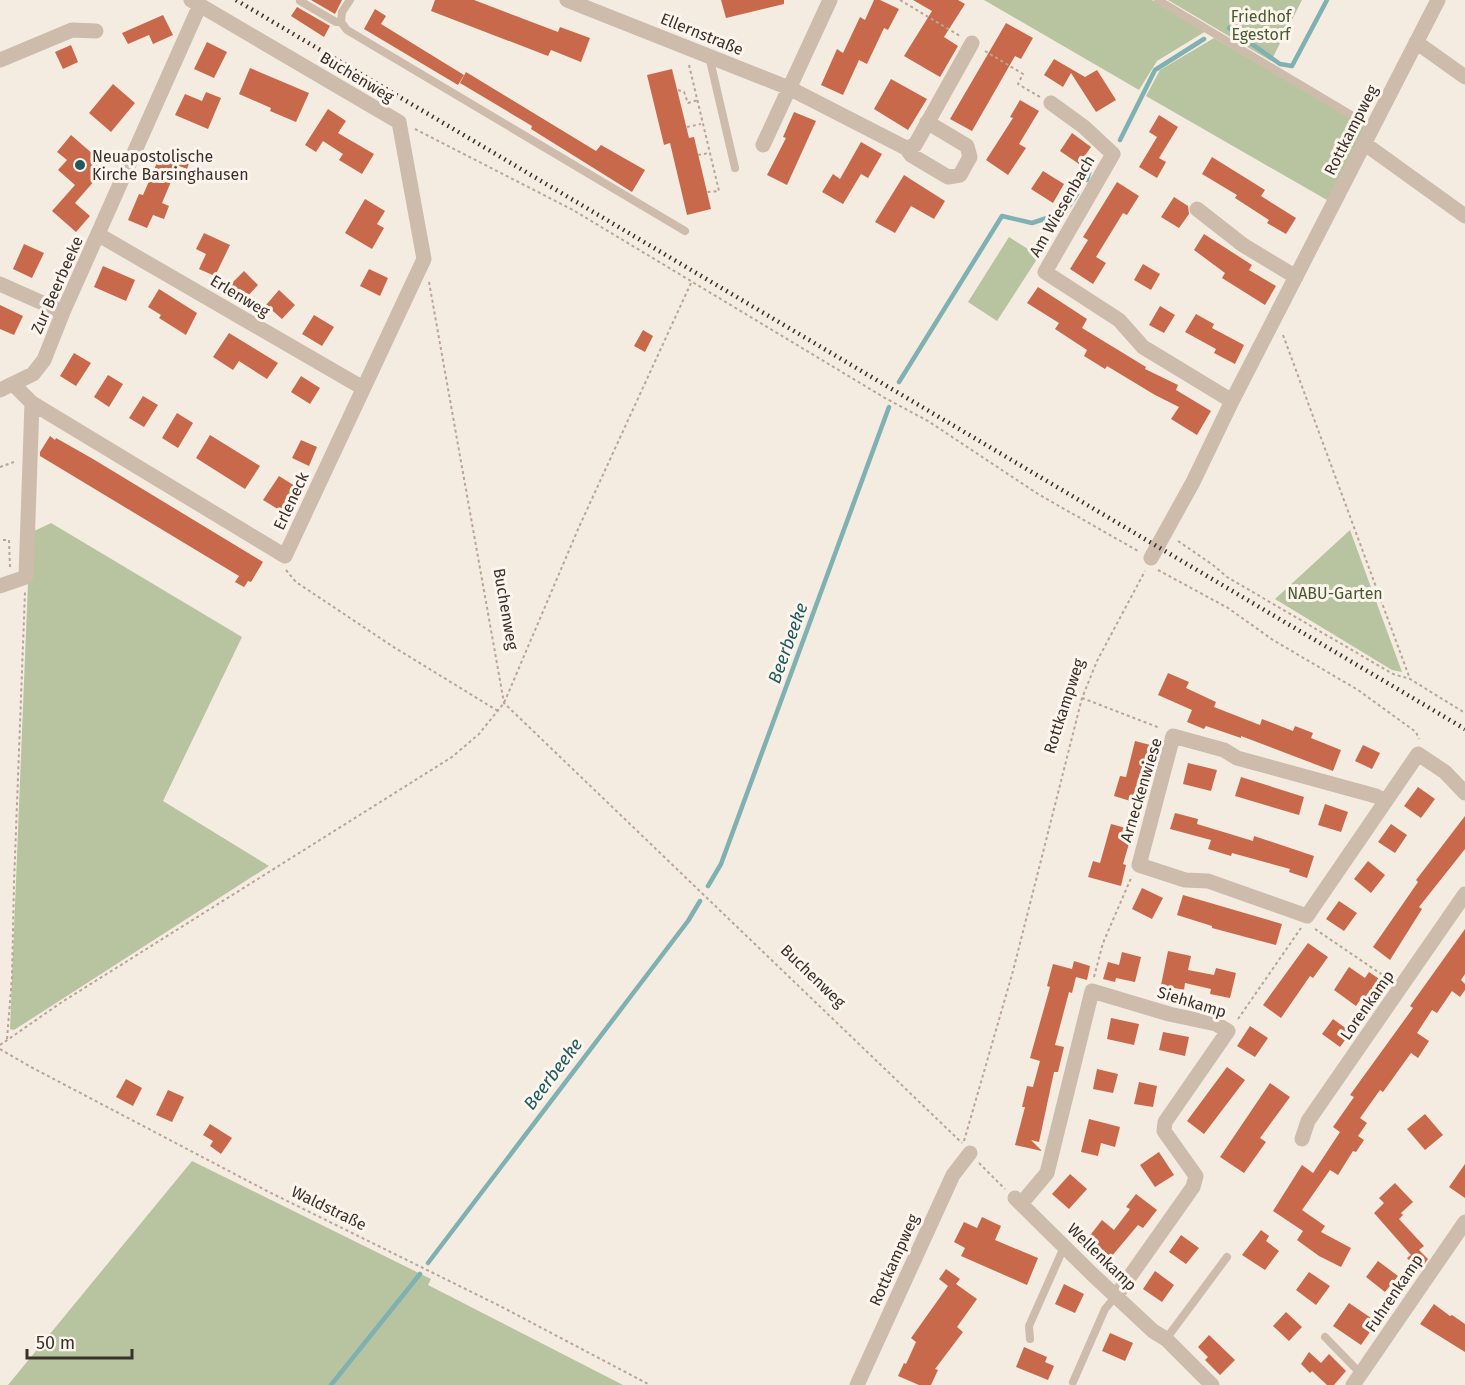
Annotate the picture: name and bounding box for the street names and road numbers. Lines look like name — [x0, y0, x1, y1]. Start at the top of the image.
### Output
street label: Ellernstraße — [658, 9, 746, 59]
street label: Buchenweg — [317, 48, 398, 107]
street label: Rottkampweg — [1320, 81, 1382, 178]
street label: Am Wiesenbach — [1025, 152, 1099, 260]
street label: Zur Beerbeeke — [27, 233, 87, 337]
street label: Erlenweg — [207, 271, 274, 321]
street label: Erleneck — [269, 468, 313, 533]
street label: Buchenweg — [489, 567, 523, 652]
street label: Rottkampweg — [1040, 655, 1088, 756]
street label: Arneckenwiese — [1116, 736, 1166, 844]
street label: Buchenweg — [777, 940, 850, 1012]
street label: Lorenkamp — [1336, 967, 1398, 1043]
street label: Siehkamp — [1155, 983, 1229, 1021]
street label: Waldstraße — [288, 1182, 370, 1234]
street label: Rottkampweg — [865, 1210, 923, 1309]
street label: Wellenkamp — [1063, 1219, 1141, 1295]
street label: Fuhrenkamp — [1361, 1251, 1427, 1335]

